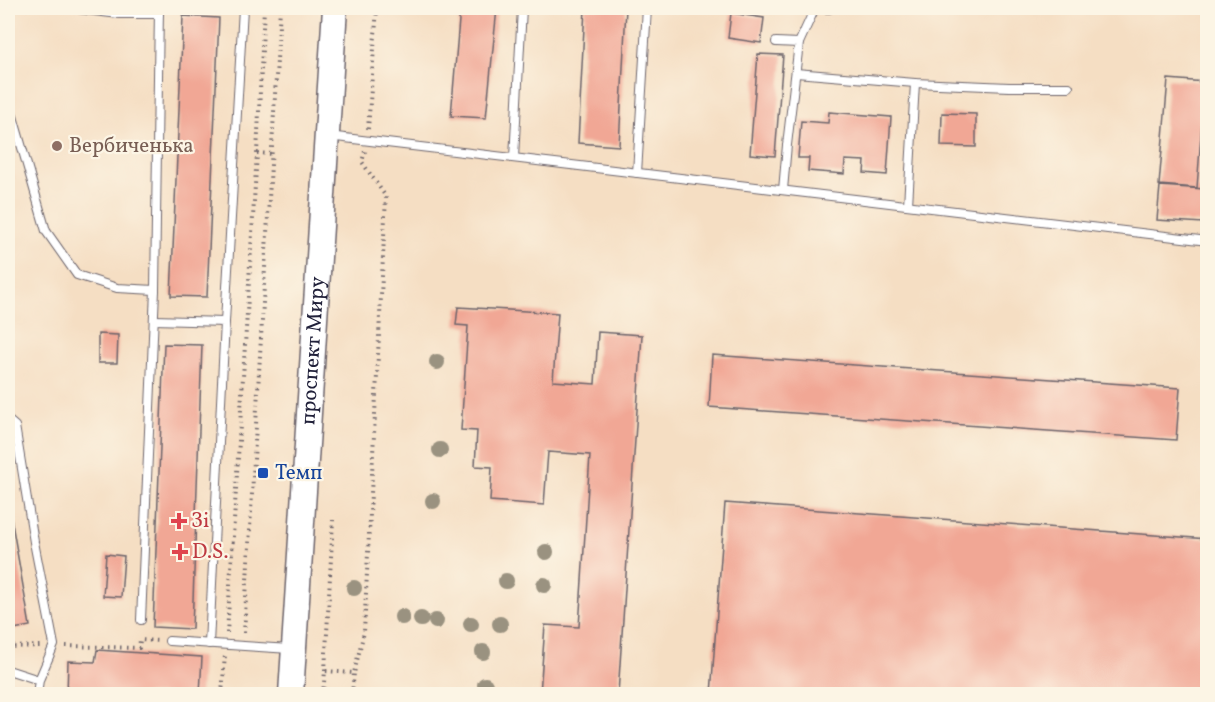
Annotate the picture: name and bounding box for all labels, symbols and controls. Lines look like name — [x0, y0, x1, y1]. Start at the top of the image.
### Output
place label: Вербиченька — [69, 132, 194, 161]
marker: Вербиченька — [50, 139, 64, 153]
street label: проспект Миру — [294, 275, 332, 426]
place label: Темп — [275, 459, 322, 488]
marker: Темп — [256, 466, 270, 480]
place label: Зі — [191, 507, 209, 536]
marker: Зі — [172, 514, 186, 528]
place label: D.S. — [192, 538, 228, 567]
marker: D.S. — [173, 545, 187, 559]

